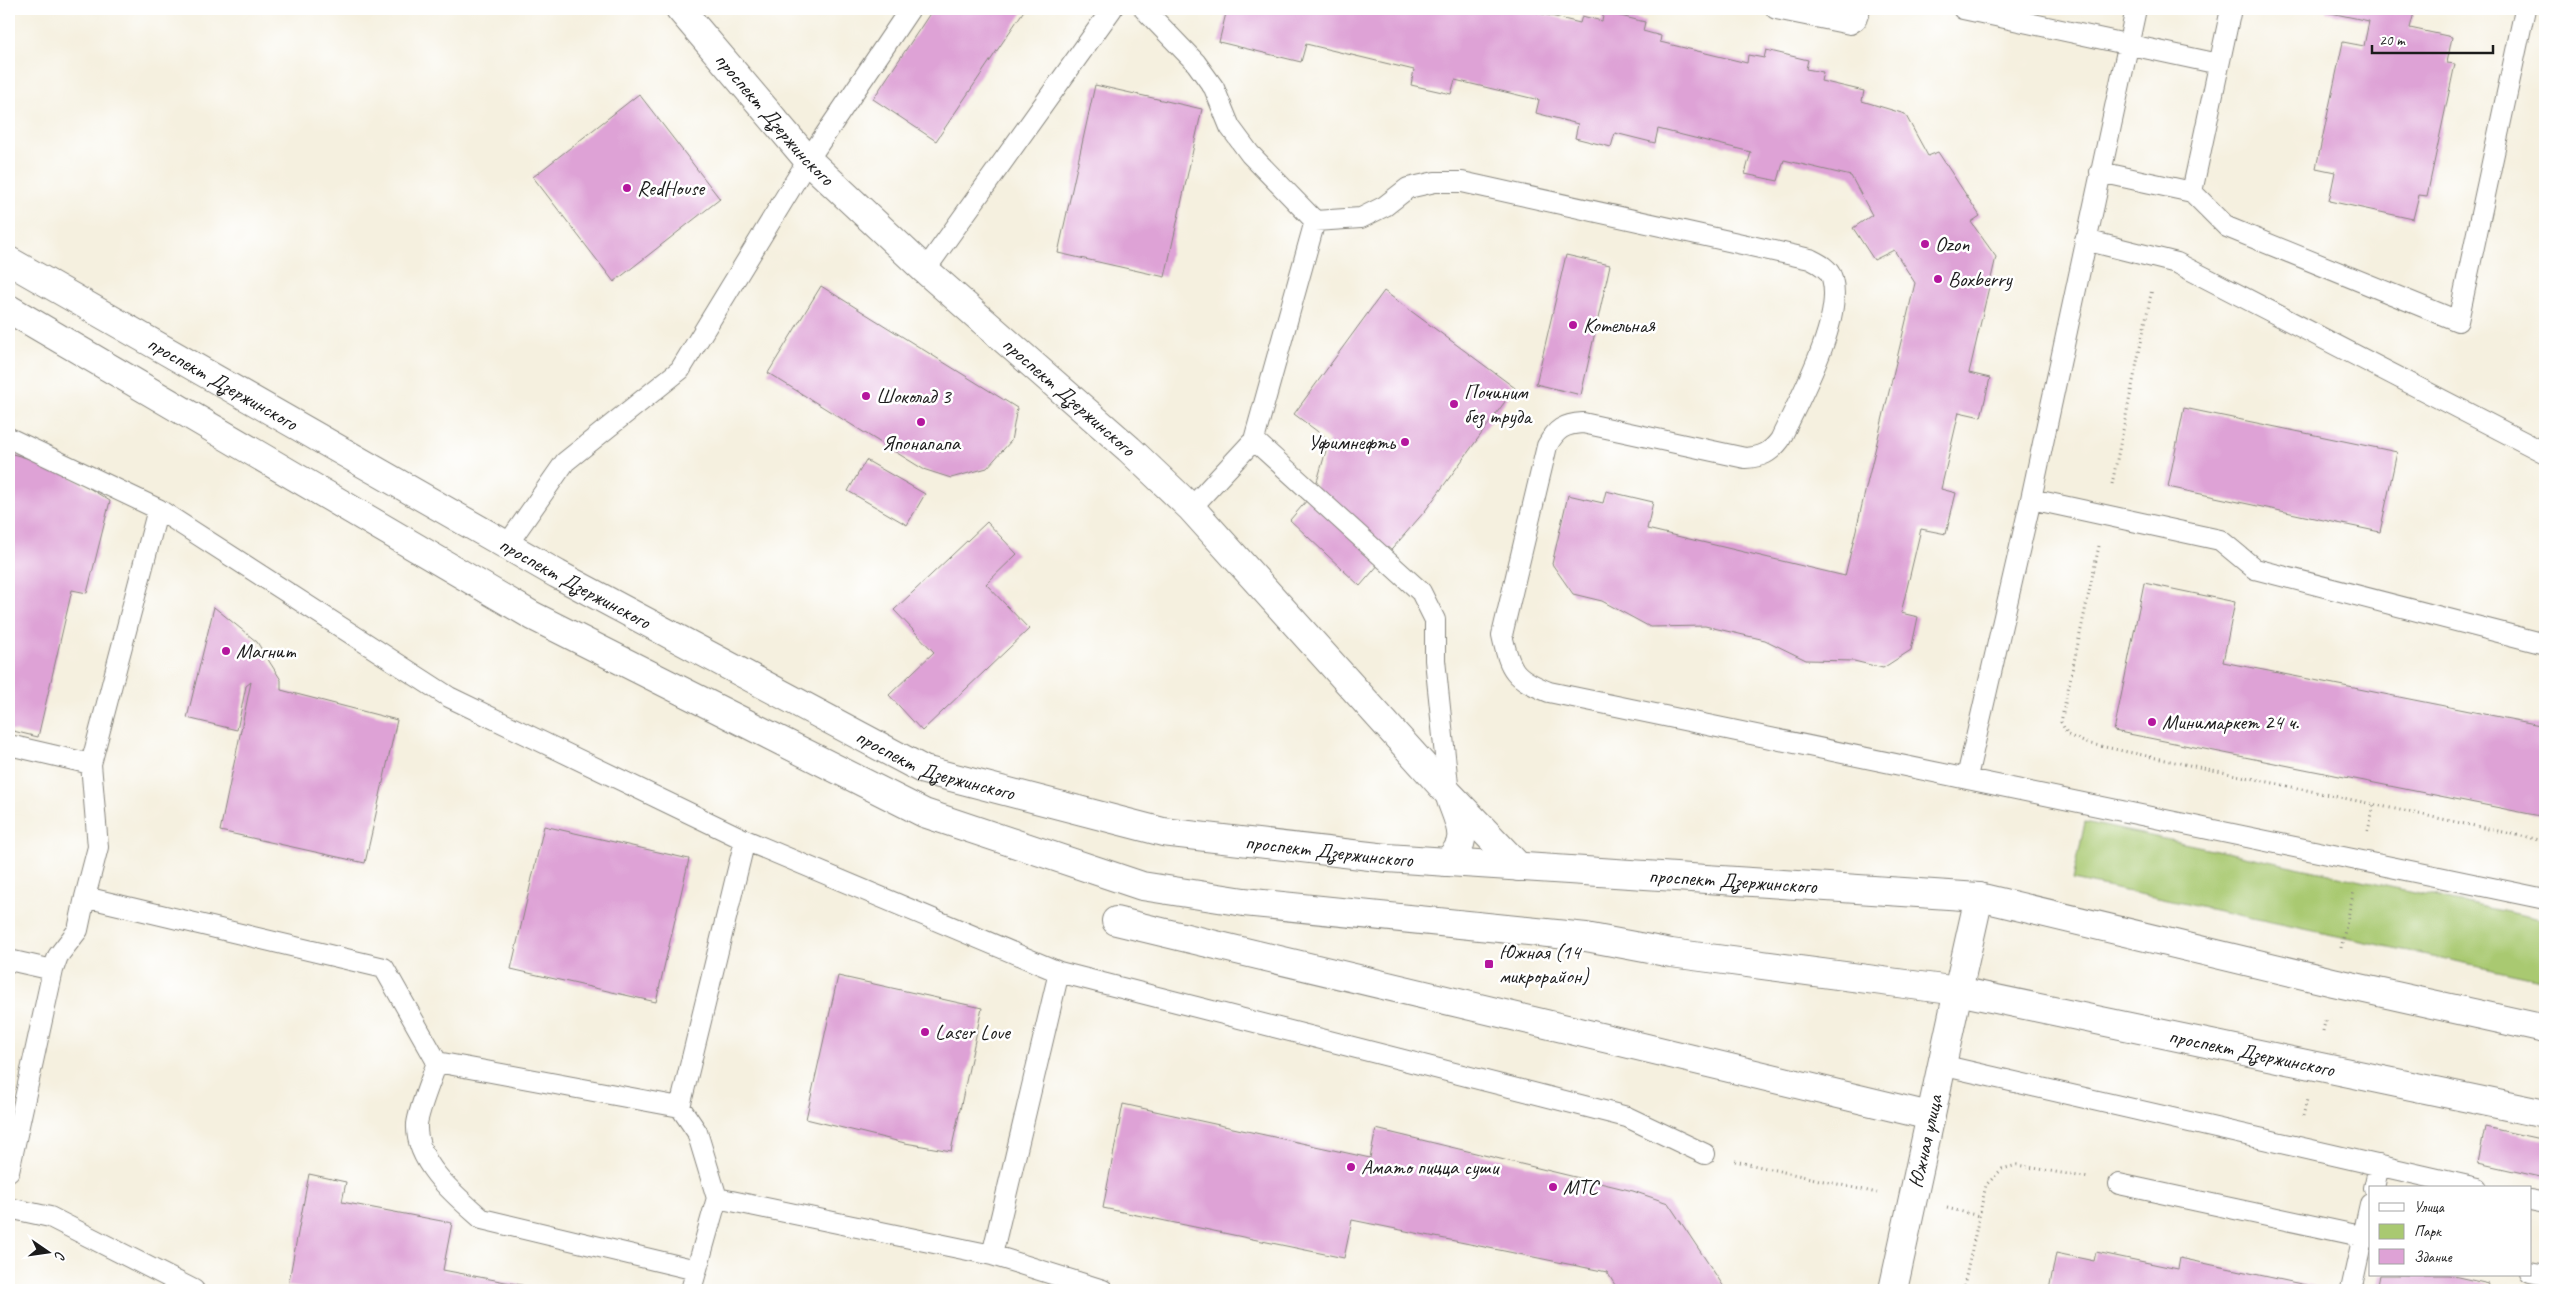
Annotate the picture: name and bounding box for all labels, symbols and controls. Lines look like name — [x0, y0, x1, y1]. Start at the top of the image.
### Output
scale bar — [2372, 22, 2493, 54]
text: 20 m — [2379, 31, 2406, 50]
street label: проспект Дзержинского — [709, 47, 841, 192]
place label: RedHouse — [637, 175, 706, 201]
marker: RedHouse — [621, 182, 633, 194]
place label: Ozon — [1935, 231, 1970, 257]
marker: Ozon — [1919, 238, 1931, 250]
place label: Boxberry — [1948, 266, 2014, 292]
marker: Boxberry — [1932, 273, 1944, 285]
place label: Котельная — [1583, 312, 1656, 338]
marker: Котельная — [1567, 319, 1579, 331]
street label: проспект Дзержинского — [143, 330, 304, 437]
street label: проспект Дзержинского — [997, 331, 1142, 462]
place label: Починим без труда — [1464, 379, 1533, 429]
place label: Шоколад 3 — [876, 383, 952, 409]
marker: Шоколад 3 — [860, 390, 872, 402]
marker: Починим без труда — [1448, 398, 1460, 410]
marker: Японапапа — [915, 416, 927, 428]
place label: Уфимнефть — [1308, 429, 1397, 455]
place label: Японапапа — [882, 430, 962, 456]
marker: Уфимнефть — [1399, 436, 1411, 448]
street label: проспект Дзержинского — [495, 531, 656, 635]
place label: Магнит — [236, 638, 297, 664]
marker: Магнит — [220, 645, 232, 657]
place label: Минимаркет 24 ч. — [2162, 709, 2300, 735]
marker: Минимаркет 24 ч. — [2146, 716, 2158, 728]
street label: проспект Дзержинского — [851, 723, 1019, 806]
street label: проспект Дзержинского — [1244, 829, 1415, 873]
street label: проспект Дзержинского — [1648, 862, 1819, 899]
place label: Южная (14 микрорайон) — [1499, 939, 1589, 989]
marker: Южная (14 микрорайон) — [1483, 958, 1495, 970]
place label: Laser Love — [935, 1019, 1012, 1045]
street label: проспект Дзержинского — [2166, 1023, 2338, 1083]
marker: Laser Love — [919, 1026, 931, 1038]
street label: Южная улица — [1903, 1091, 1948, 1190]
place label: Амато пицца суши — [1361, 1154, 1501, 1180]
marker: Амато пицца суши — [1345, 1161, 1357, 1173]
place label: МТС — [1563, 1174, 1601, 1200]
marker: МТС — [1547, 1181, 1559, 1193]
legend — [2369, 1186, 2532, 1276]
text: Улица — [2414, 1198, 2445, 1217]
text: Парк — [2414, 1222, 2442, 1241]
north arrow — [22, 1226, 72, 1276]
text: Здание — [2414, 1248, 2453, 1267]
text: С — [51, 1250, 69, 1262]

